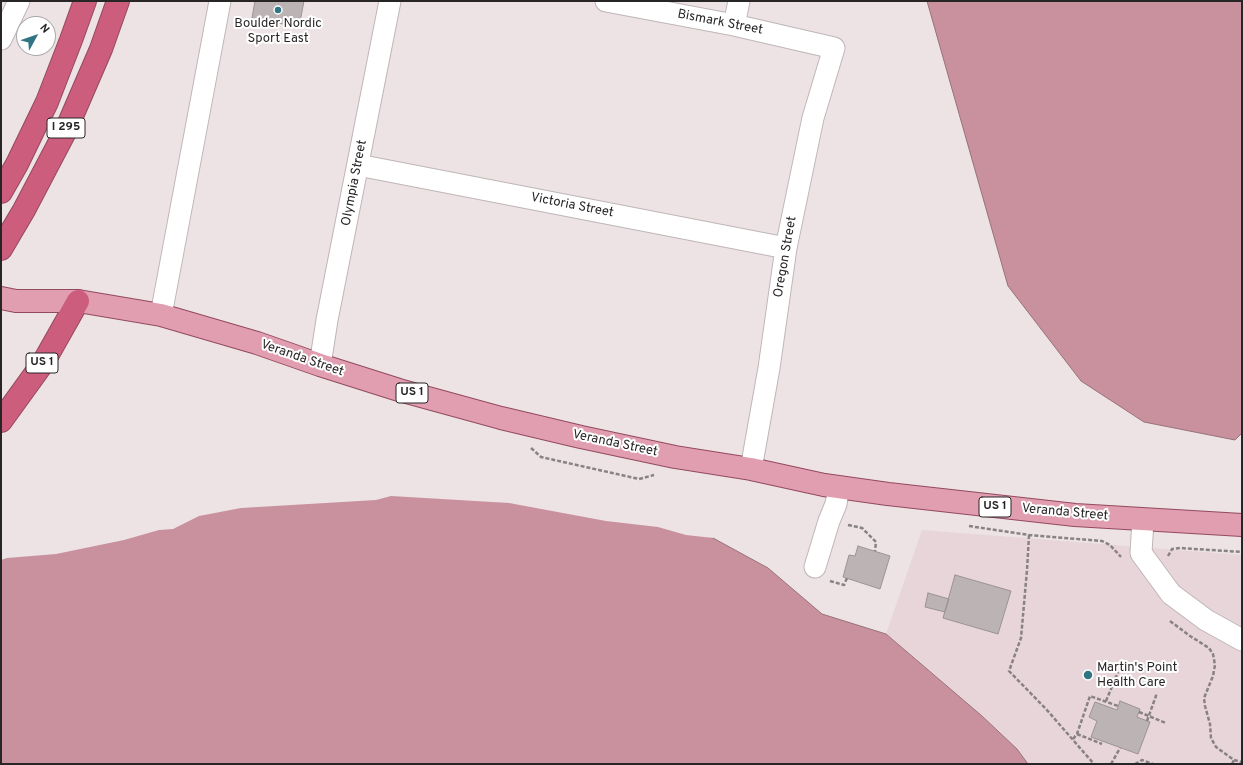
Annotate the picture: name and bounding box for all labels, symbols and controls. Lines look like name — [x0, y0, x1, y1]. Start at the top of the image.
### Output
marker: Boulder Nordic Sport East — [273, 5, 283, 15]
street label: Bismark Street — [676, 7, 764, 39]
north arrow — [16, 16, 56, 56]
place label: Boulder Nordic Sport East — [234, 16, 322, 47]
text: N — [37, 21, 52, 36]
road number: I 295 — [47, 118, 85, 138]
street label: Olympia Street — [339, 139, 371, 227]
street label: Victoria Street — [529, 190, 615, 222]
street label: Oregon Street — [771, 215, 801, 299]
street label: Veranda Street — [258, 338, 346, 380]
road number: US 1 — [26, 353, 58, 373]
road number: US 1 — [396, 383, 428, 403]
street label: Veranda Street — [571, 427, 659, 461]
road number: US 1 — [979, 497, 1011, 517]
street label: Veranda Street — [1021, 501, 1109, 525]
place label: Martin's Point Health Care — [1097, 660, 1177, 691]
marker: Martin's Point Health Care — [1082, 669, 1094, 681]

